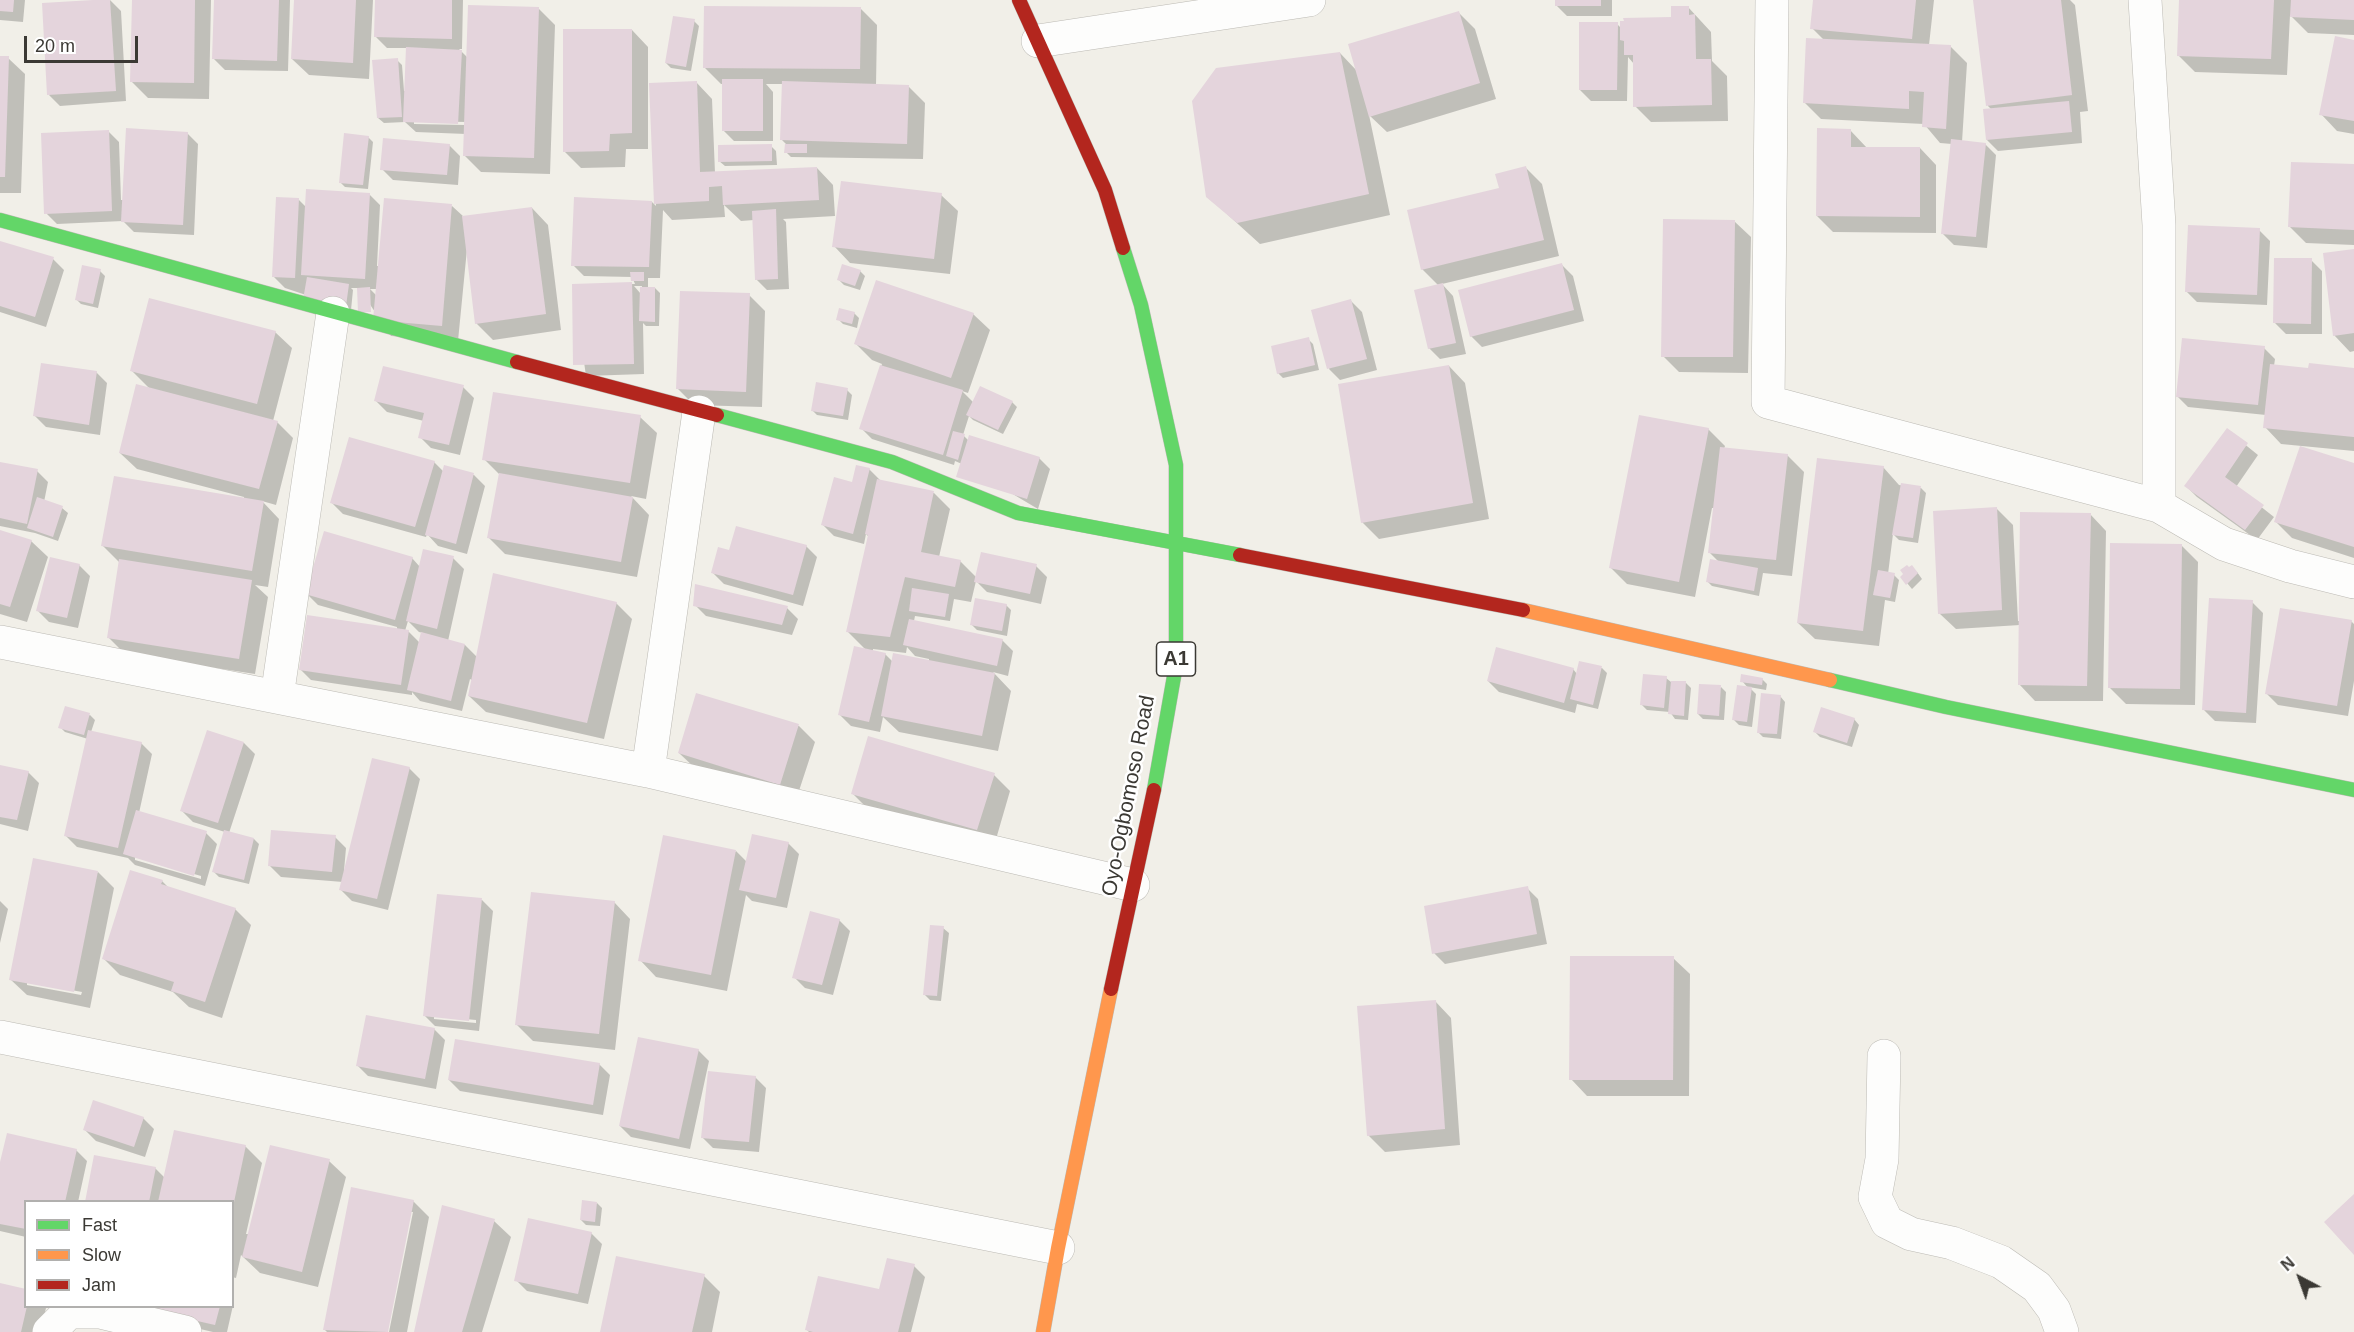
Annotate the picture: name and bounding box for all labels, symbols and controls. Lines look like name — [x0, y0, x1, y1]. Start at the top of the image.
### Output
scale bar — [27, 24, 141, 62]
text: 20 m — [35, 36, 75, 56]
road number: A1 — [1156, 642, 1196, 676]
street label: Oyo-Ogbomoso Road — [1097, 693, 1161, 899]
legend — [24, 1200, 234, 1308]
text: Fast — [82, 1215, 117, 1235]
text: Slow — [82, 1245, 121, 1265]
north arrow — [2270, 1248, 2330, 1308]
text: N — [2278, 1254, 2298, 1274]
text: Jam — [82, 1275, 116, 1295]

